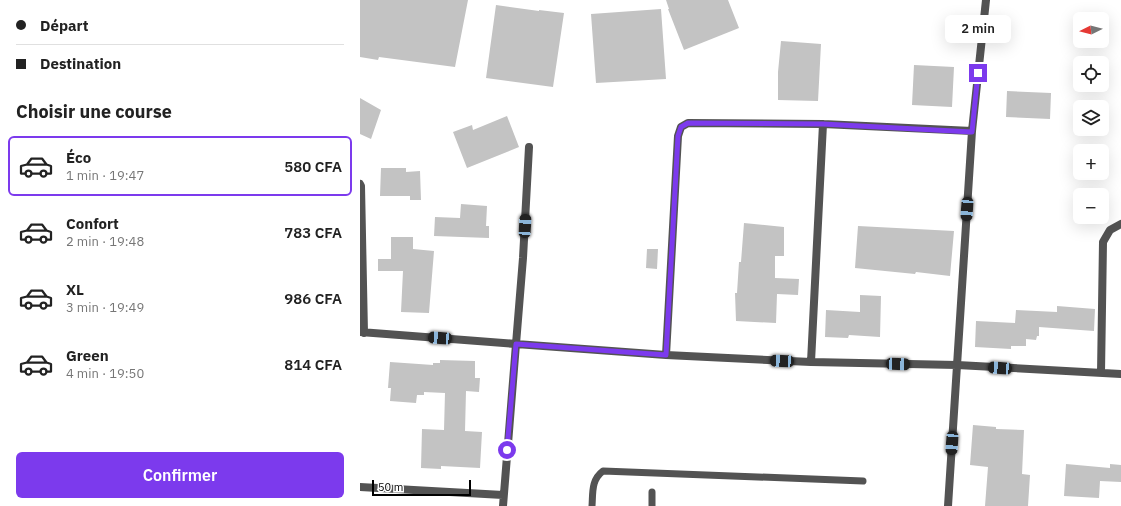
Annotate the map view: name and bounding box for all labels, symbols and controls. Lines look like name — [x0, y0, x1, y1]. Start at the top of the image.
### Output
north arrow — [1073, 12, 1109, 48]
map controls — [1073, 12, 1109, 224]
callout: 2 min — [945, 15, 1011, 43]
text: Départ — [40, 16, 88, 35]
text: 2 min — [961, 20, 995, 37]
text: Destination — [40, 54, 121, 73]
button: locate — [1073, 56, 1109, 92]
route end — [969, 64, 987, 82]
text: Choisir une course — [16, 100, 172, 123]
button: layers — [1073, 100, 1109, 136]
button: + — [1073, 144, 1109, 180]
icon: car — [18, 148, 54, 184]
text: Éco — [66, 148, 91, 167]
text: 580 CFA — [284, 157, 342, 176]
text: 1 min · 19:47 — [66, 167, 144, 184]
button: − — [1073, 188, 1109, 224]
car — [960, 197, 974, 221]
icon: car — [18, 214, 54, 250]
text: Confort — [66, 214, 119, 233]
car — [518, 214, 532, 238]
text: 783 CFA — [284, 223, 342, 242]
text: 2 min · 19:48 — [66, 233, 144, 250]
icon: car — [18, 280, 54, 316]
text: XL — [66, 280, 84, 299]
text: 986 CFA — [284, 289, 342, 308]
text: 3 min · 19:49 — [66, 299, 144, 316]
car — [428, 331, 452, 345]
icon: car — [18, 346, 54, 382]
text: Green — [66, 346, 109, 365]
car — [770, 354, 794, 368]
text: 814 CFA — [284, 355, 342, 374]
car — [886, 358, 910, 370]
car — [988, 361, 1012, 375]
text: 4 min · 19:50 — [66, 365, 144, 382]
car — [945, 431, 959, 455]
route start — [498, 441, 516, 459]
button: Confirmer — [16, 452, 344, 498]
scale bar — [372, 478, 471, 497]
text: 50 m — [378, 480, 403, 494]

